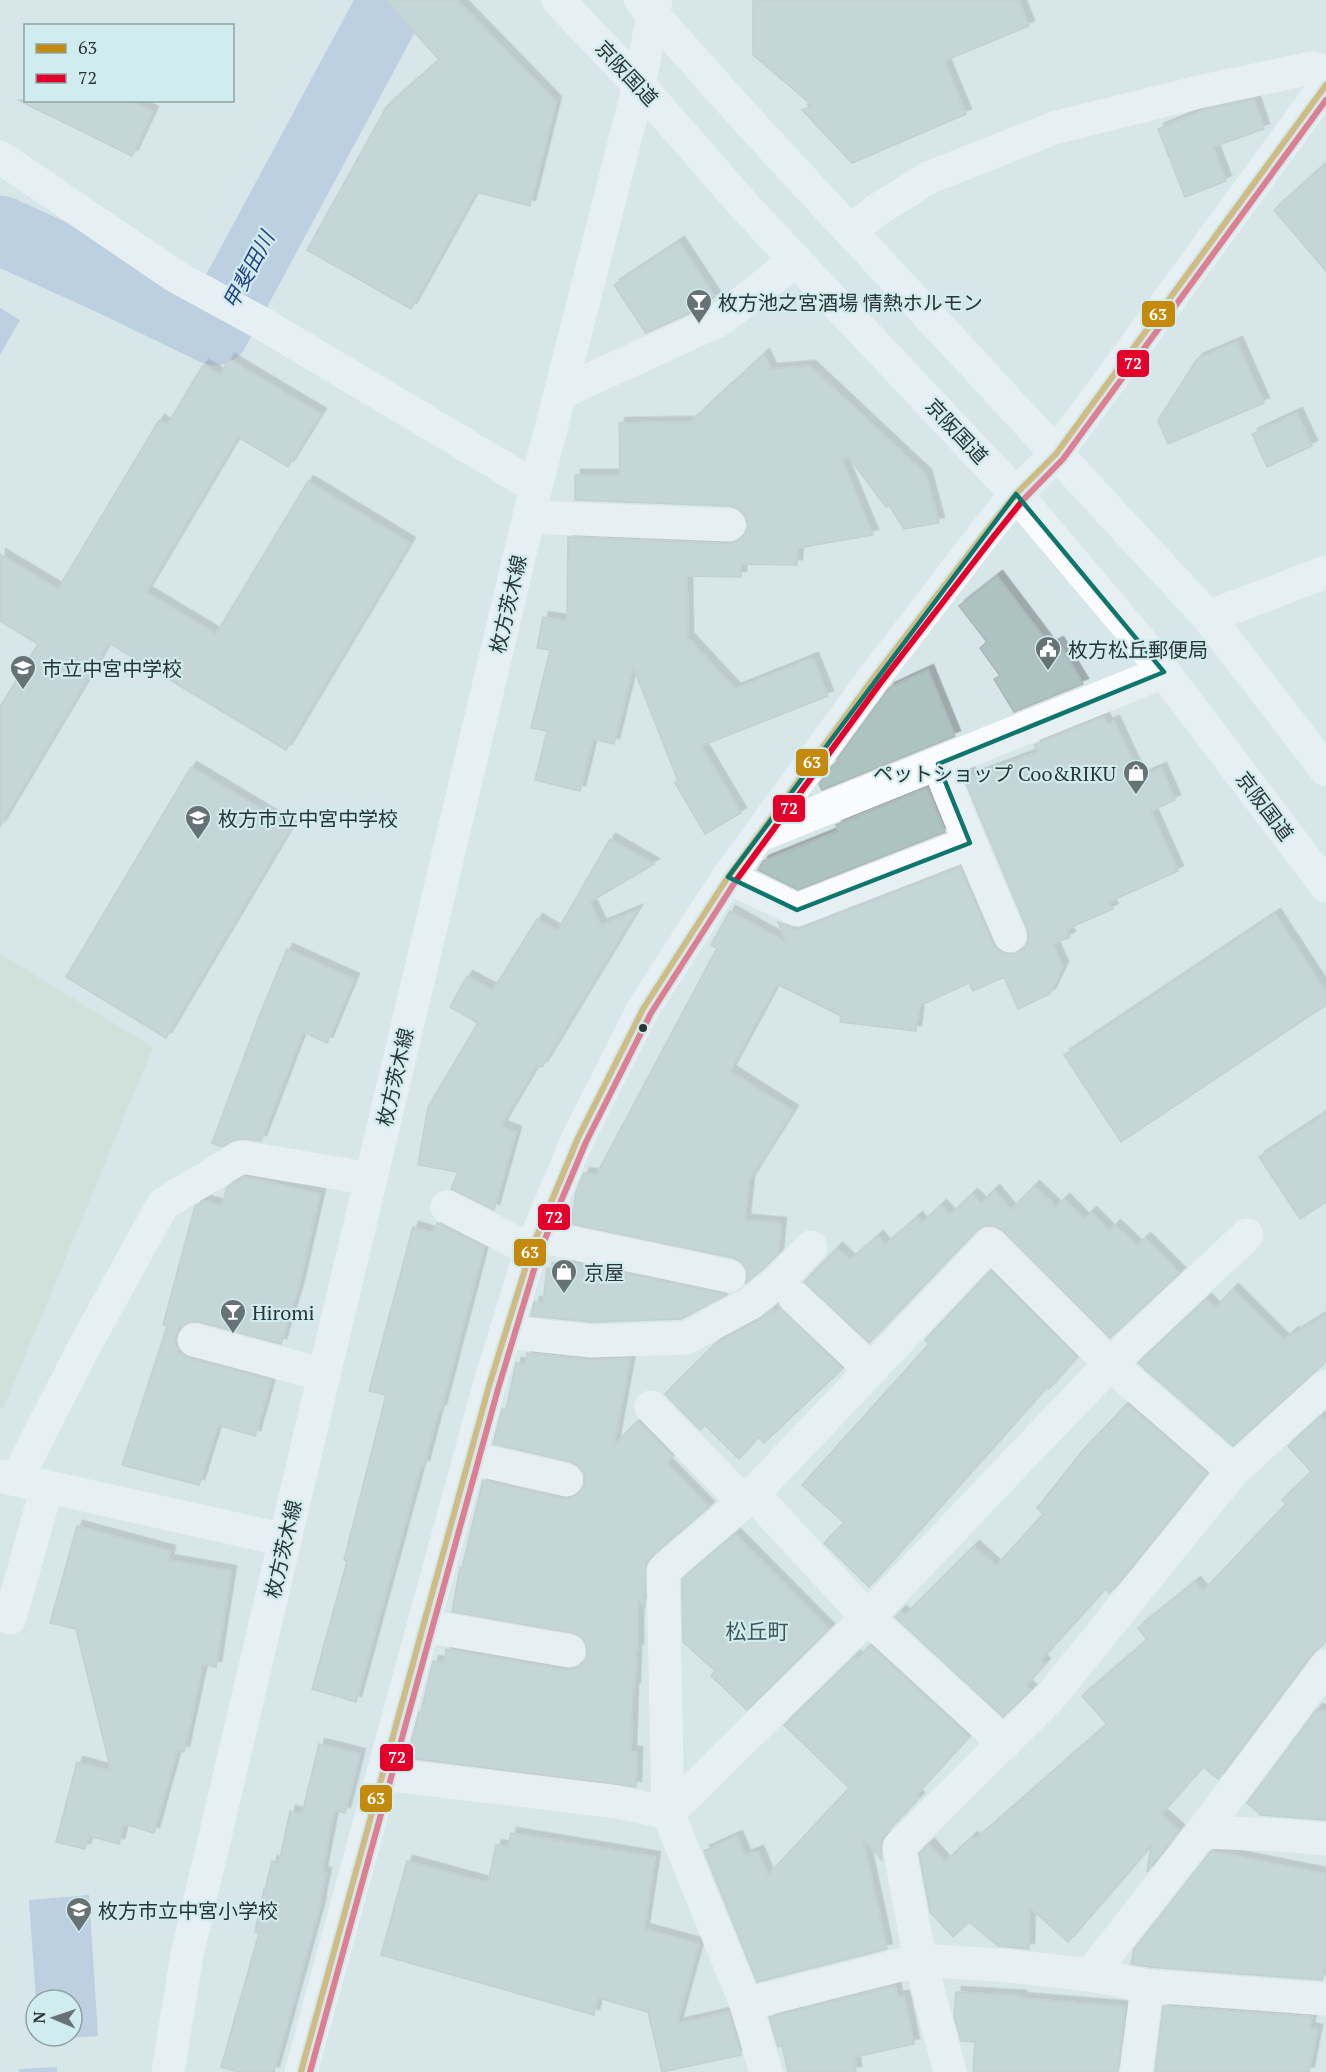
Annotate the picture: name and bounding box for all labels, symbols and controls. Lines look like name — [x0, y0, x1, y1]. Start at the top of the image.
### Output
legend — [24, 24, 234, 102]
text: 63 — [78, 35, 97, 59]
street label: 京阪国道 — [590, 35, 664, 111]
text: 72 — [78, 65, 97, 89]
water label: 甲斐田川 — [216, 225, 281, 314]
bar icon: 枚方池之宮酒場 情熱ホルモン — [684, 287, 714, 325]
place label: 枚方池之宮酒場 情熱ホルモン — [718, 289, 983, 316]
line badge: 63 — [1141, 300, 1176, 328]
text: 63 — [1149, 303, 1167, 325]
line badge: 72 — [1116, 349, 1150, 378]
text: 72 — [1124, 352, 1142, 374]
street label: 京阪国道 — [920, 393, 994, 469]
street label: 枚方茨木線 — [484, 552, 532, 656]
public building icon: 枚方松丘郵便局 — [1033, 634, 1063, 672]
place label: 枚方松丘郵便局 — [1068, 636, 1208, 663]
school or university icon: 市立中宮中学校 — [8, 653, 38, 691]
place label: 市立中宮中学校 — [42, 655, 182, 682]
line badge: 63 — [795, 748, 829, 777]
text: 63 — [803, 751, 821, 773]
shop icon: ペットショップ Coo&RIKU — [1121, 758, 1151, 796]
place label: ペットショップ Coo&RIKU — [873, 760, 1117, 787]
street label: 京阪国道 — [1230, 766, 1300, 846]
line badge: 72 — [772, 794, 806, 823]
text: 72 — [780, 797, 798, 819]
school or university icon: 枚方市立中宮中学校 — [183, 803, 213, 841]
place label: 枚方市立中宮中学校 — [218, 805, 398, 832]
unlabelled marker — [637, 1022, 649, 1034]
street label: 枚方茨木線 — [371, 1025, 419, 1129]
line badge: 72 — [537, 1203, 571, 1231]
text: 72 — [545, 1206, 563, 1228]
line badge: 63 — [513, 1238, 547, 1267]
text: 63 — [521, 1241, 539, 1263]
shop icon: 京屋 — [549, 1257, 579, 1295]
place label: 京屋 — [584, 1259, 624, 1286]
bar icon: Hiromi — [218, 1297, 248, 1335]
place label: Hiromi — [252, 1299, 315, 1326]
street label: 枚方茨木線 — [259, 1497, 307, 1601]
district label: 松丘町 — [726, 1617, 789, 1645]
line badge: 72 — [379, 1743, 414, 1772]
text: 72 — [388, 1746, 406, 1768]
line badge: 63 — [359, 1784, 393, 1813]
text: 63 — [367, 1787, 385, 1809]
school or university icon: 枚方市立中宮小学校 — [64, 1895, 94, 1933]
place label: 枚方市立中宮小学校 — [98, 1897, 278, 1924]
north arrow — [24, 1988, 84, 2048]
text: N — [28, 2011, 50, 2024]

